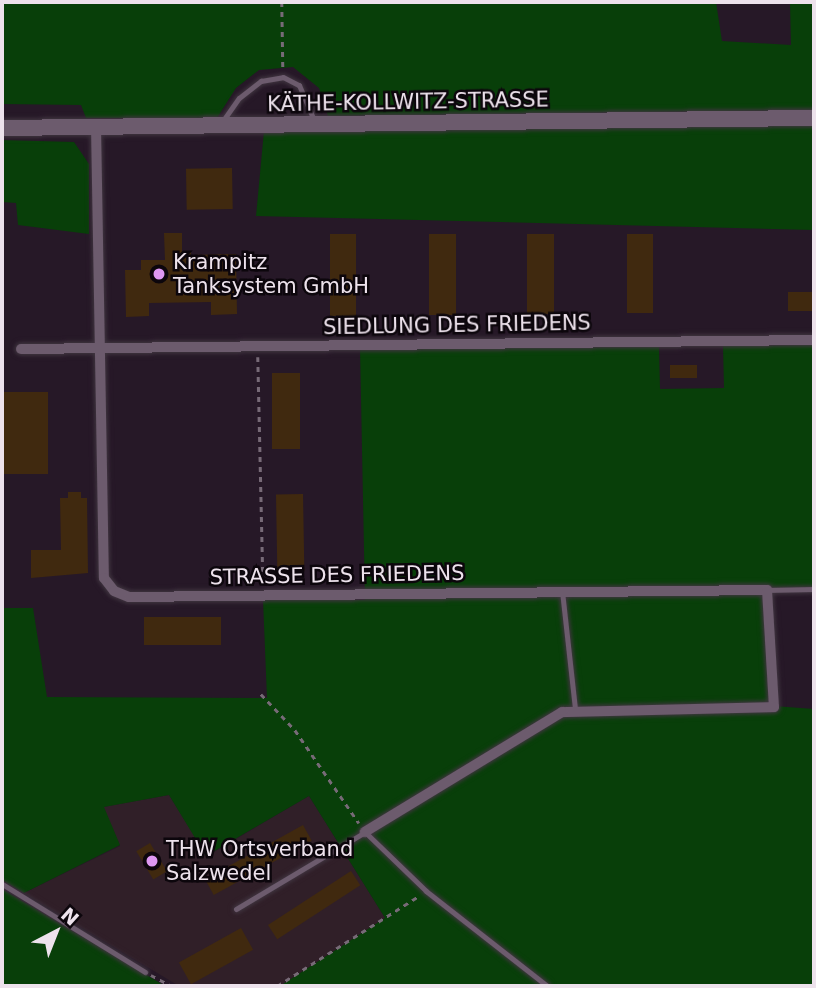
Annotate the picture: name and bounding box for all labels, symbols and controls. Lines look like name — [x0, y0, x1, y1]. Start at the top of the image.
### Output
street label: KÄTHE-KOLLWITZ-STRASSE — [267, 87, 549, 117]
place label: Krampitz Tanksystem GmbH — [173, 249, 369, 299]
marker: Krampitz Tanksystem GmbH — [151, 266, 167, 282]
street label: SIEDLUNG DES FRIEDENS — [323, 310, 591, 340]
street label: STRASSE DES FRIEDENS — [209, 560, 465, 590]
place label: THW Ortsverband Salzwedel — [166, 836, 353, 886]
marker: THW Ortsverband Salzwedel — [144, 853, 160, 869]
north arrow — [21, 897, 91, 967]
text: N — [57, 903, 83, 930]

